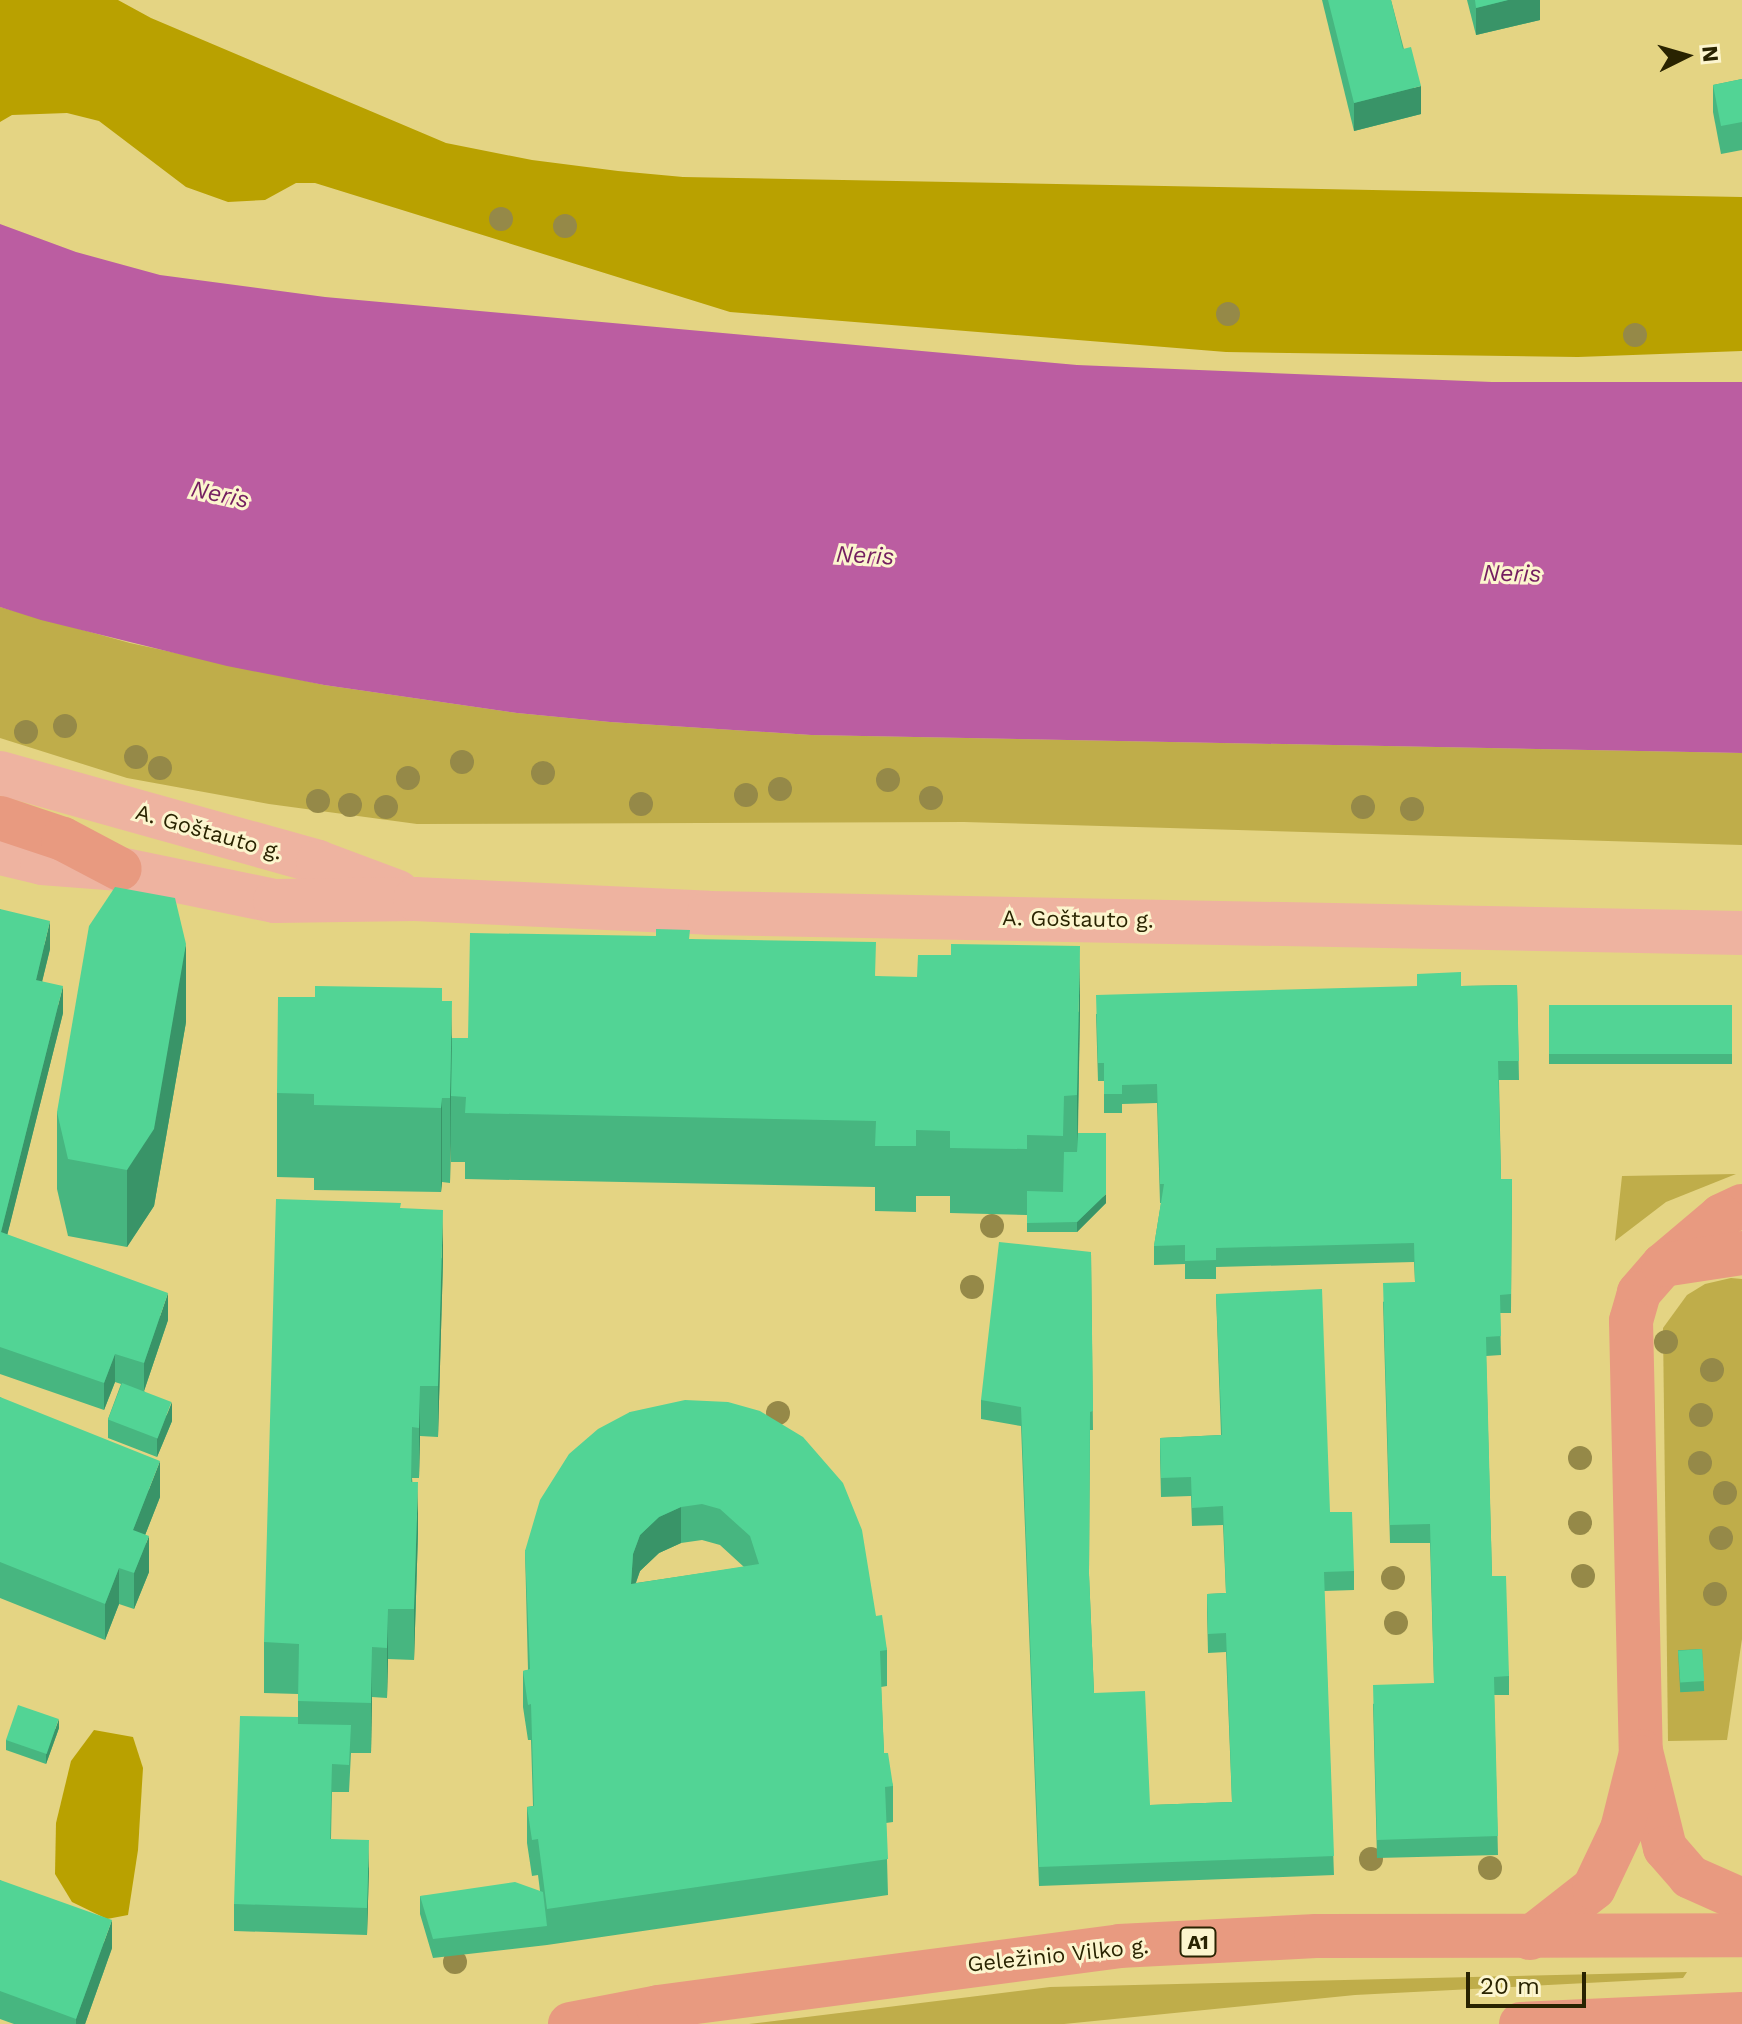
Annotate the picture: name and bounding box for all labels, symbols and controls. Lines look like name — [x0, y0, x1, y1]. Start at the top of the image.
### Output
north arrow — [1646, 16, 1726, 96]
text: N — [1697, 45, 1724, 63]
water label: Neris — [188, 475, 252, 515]
water label: Neris — [835, 540, 895, 572]
water label: Neris — [1482, 559, 1542, 589]
street label: A. Goštauto g. — [133, 798, 285, 866]
street label: A. Goštauto g. — [1002, 904, 1154, 934]
road number: A1 — [1178, 1926, 1218, 1958]
street label: Geležinio Vilko g. — [966, 1932, 1150, 1978]
scale bar — [1470, 1956, 1590, 2006]
text: 20 m — [1480, 1972, 1540, 2000]

